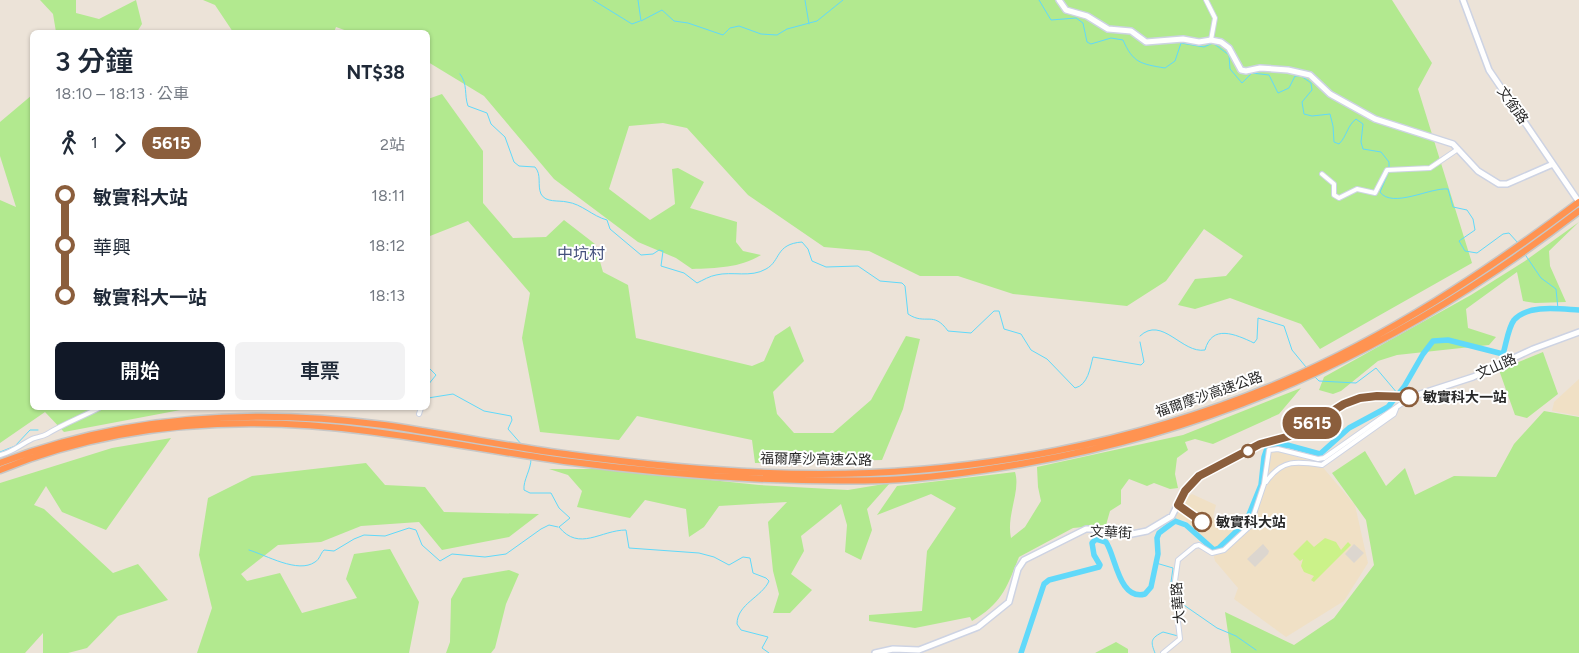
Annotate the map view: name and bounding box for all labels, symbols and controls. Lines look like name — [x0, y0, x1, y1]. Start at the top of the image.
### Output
text: 3 分鐘 — [55, 44, 133, 78]
text: NT$38 — [346, 61, 405, 84]
street label: 文銜路 — [1494, 83, 1532, 127]
text: 18:10 – 18:13 · 公車 — [55, 84, 189, 103]
icon: walk — [55, 129, 83, 157]
icon: forward — [106, 129, 134, 157]
text: 5615 — [152, 132, 191, 154]
text: 1 — [91, 133, 98, 152]
text: 2站 — [380, 135, 405, 154]
text: 敏實科大站 — [93, 186, 188, 209]
text: 18:11 — [371, 186, 405, 205]
text: 華興 — [93, 236, 131, 259]
text: 18:12 — [369, 236, 405, 255]
district label: 中坑村 — [557, 244, 605, 263]
text: 敏實科大一站 — [93, 286, 207, 309]
text: 18:13 — [369, 286, 405, 305]
button: 開始 — [55, 342, 225, 400]
button: 車票 — [235, 342, 405, 400]
street label: 文山路 — [1474, 350, 1519, 383]
street label: 福爾摩沙高速公路 — [1153, 368, 1265, 421]
marker: 敏實科大一站 — [1399, 387, 1419, 407]
place label: 敏實科大一站 — [1423, 389, 1507, 406]
line badge: 5615 — [1277, 407, 1347, 439]
text: 5615 — [1293, 412, 1331, 434]
unlabelled marker — [1241, 444, 1255, 458]
street label: 福爾摩沙高速公路 — [760, 450, 872, 469]
marker: 敏實科大站 — [1192, 512, 1212, 532]
place label: 敏實科大站 — [1216, 514, 1286, 531]
street label: 文華街 — [1090, 523, 1132, 542]
street label: 大華路 — [1168, 581, 1189, 625]

